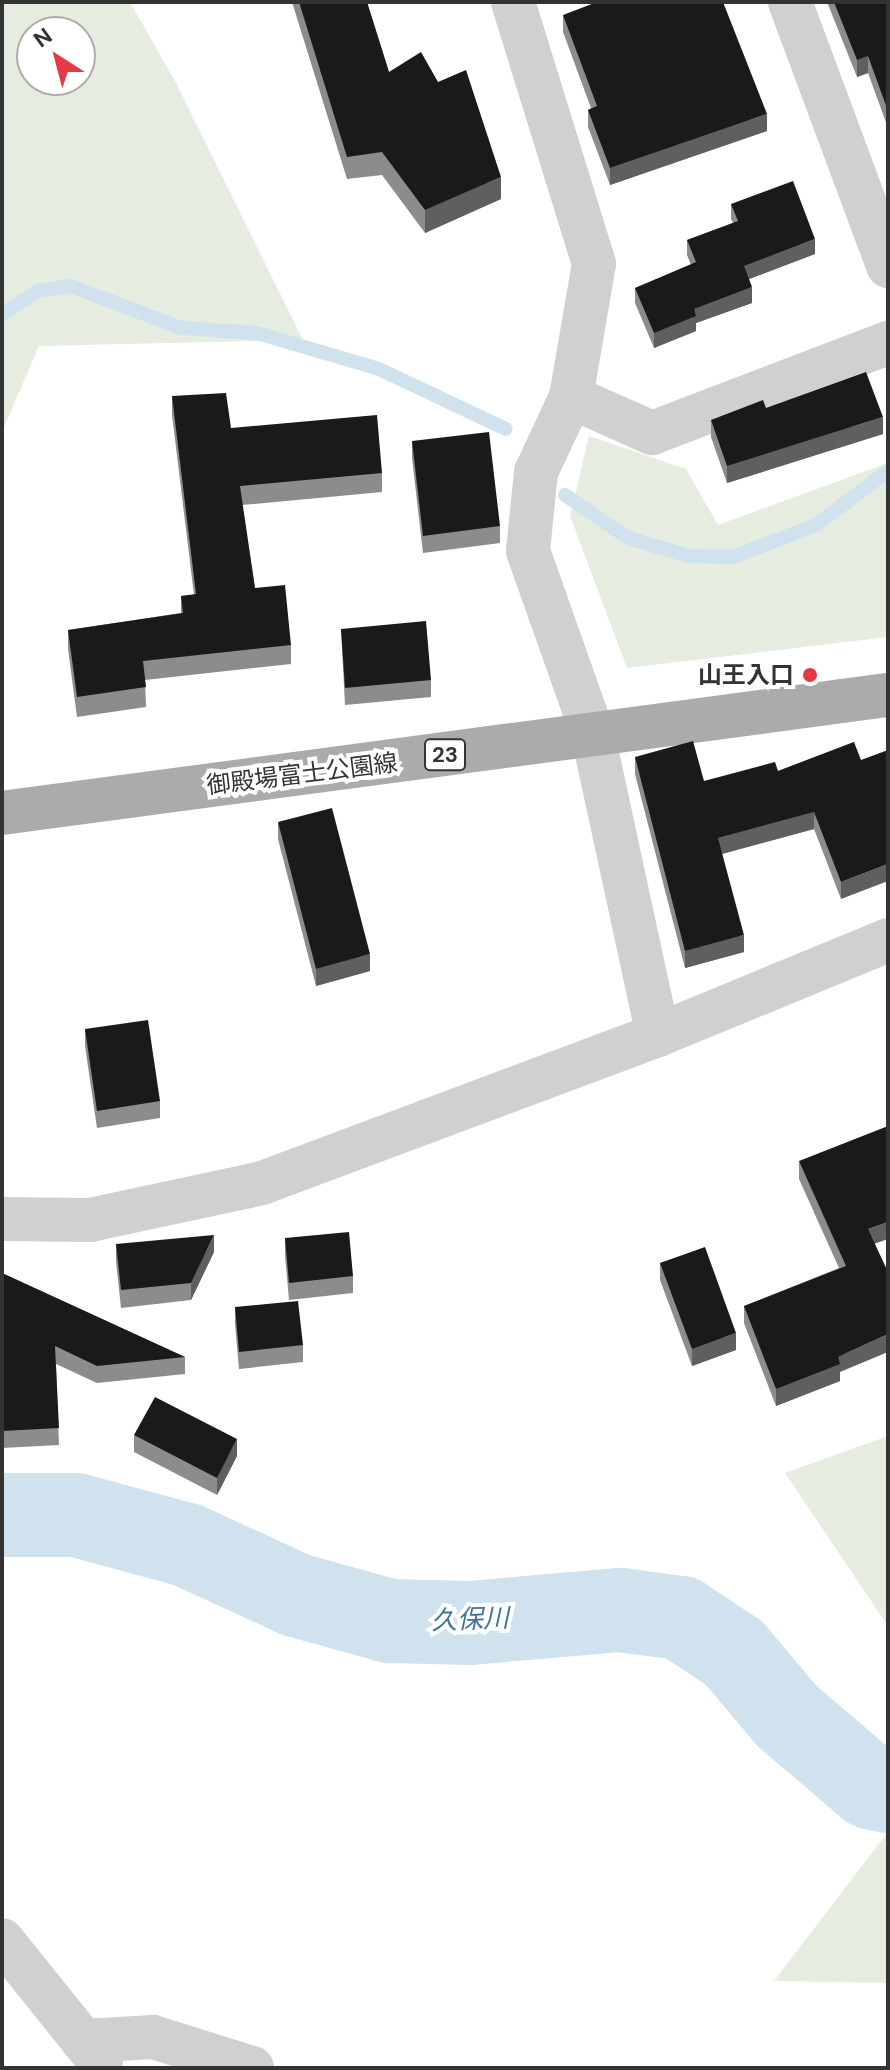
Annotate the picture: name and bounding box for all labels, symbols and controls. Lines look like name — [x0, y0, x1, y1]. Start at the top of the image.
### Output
north arrow — [16, 16, 96, 96]
text: N — [28, 21, 58, 54]
place label: 山王入口 — [698, 661, 794, 689]
marker: 山王入口 — [801, 666, 819, 684]
road number: 23 — [423, 737, 467, 773]
street label: 御殿場富士公園線 — [205, 748, 399, 800]
water label: 久保川 — [430, 1603, 510, 1637]

